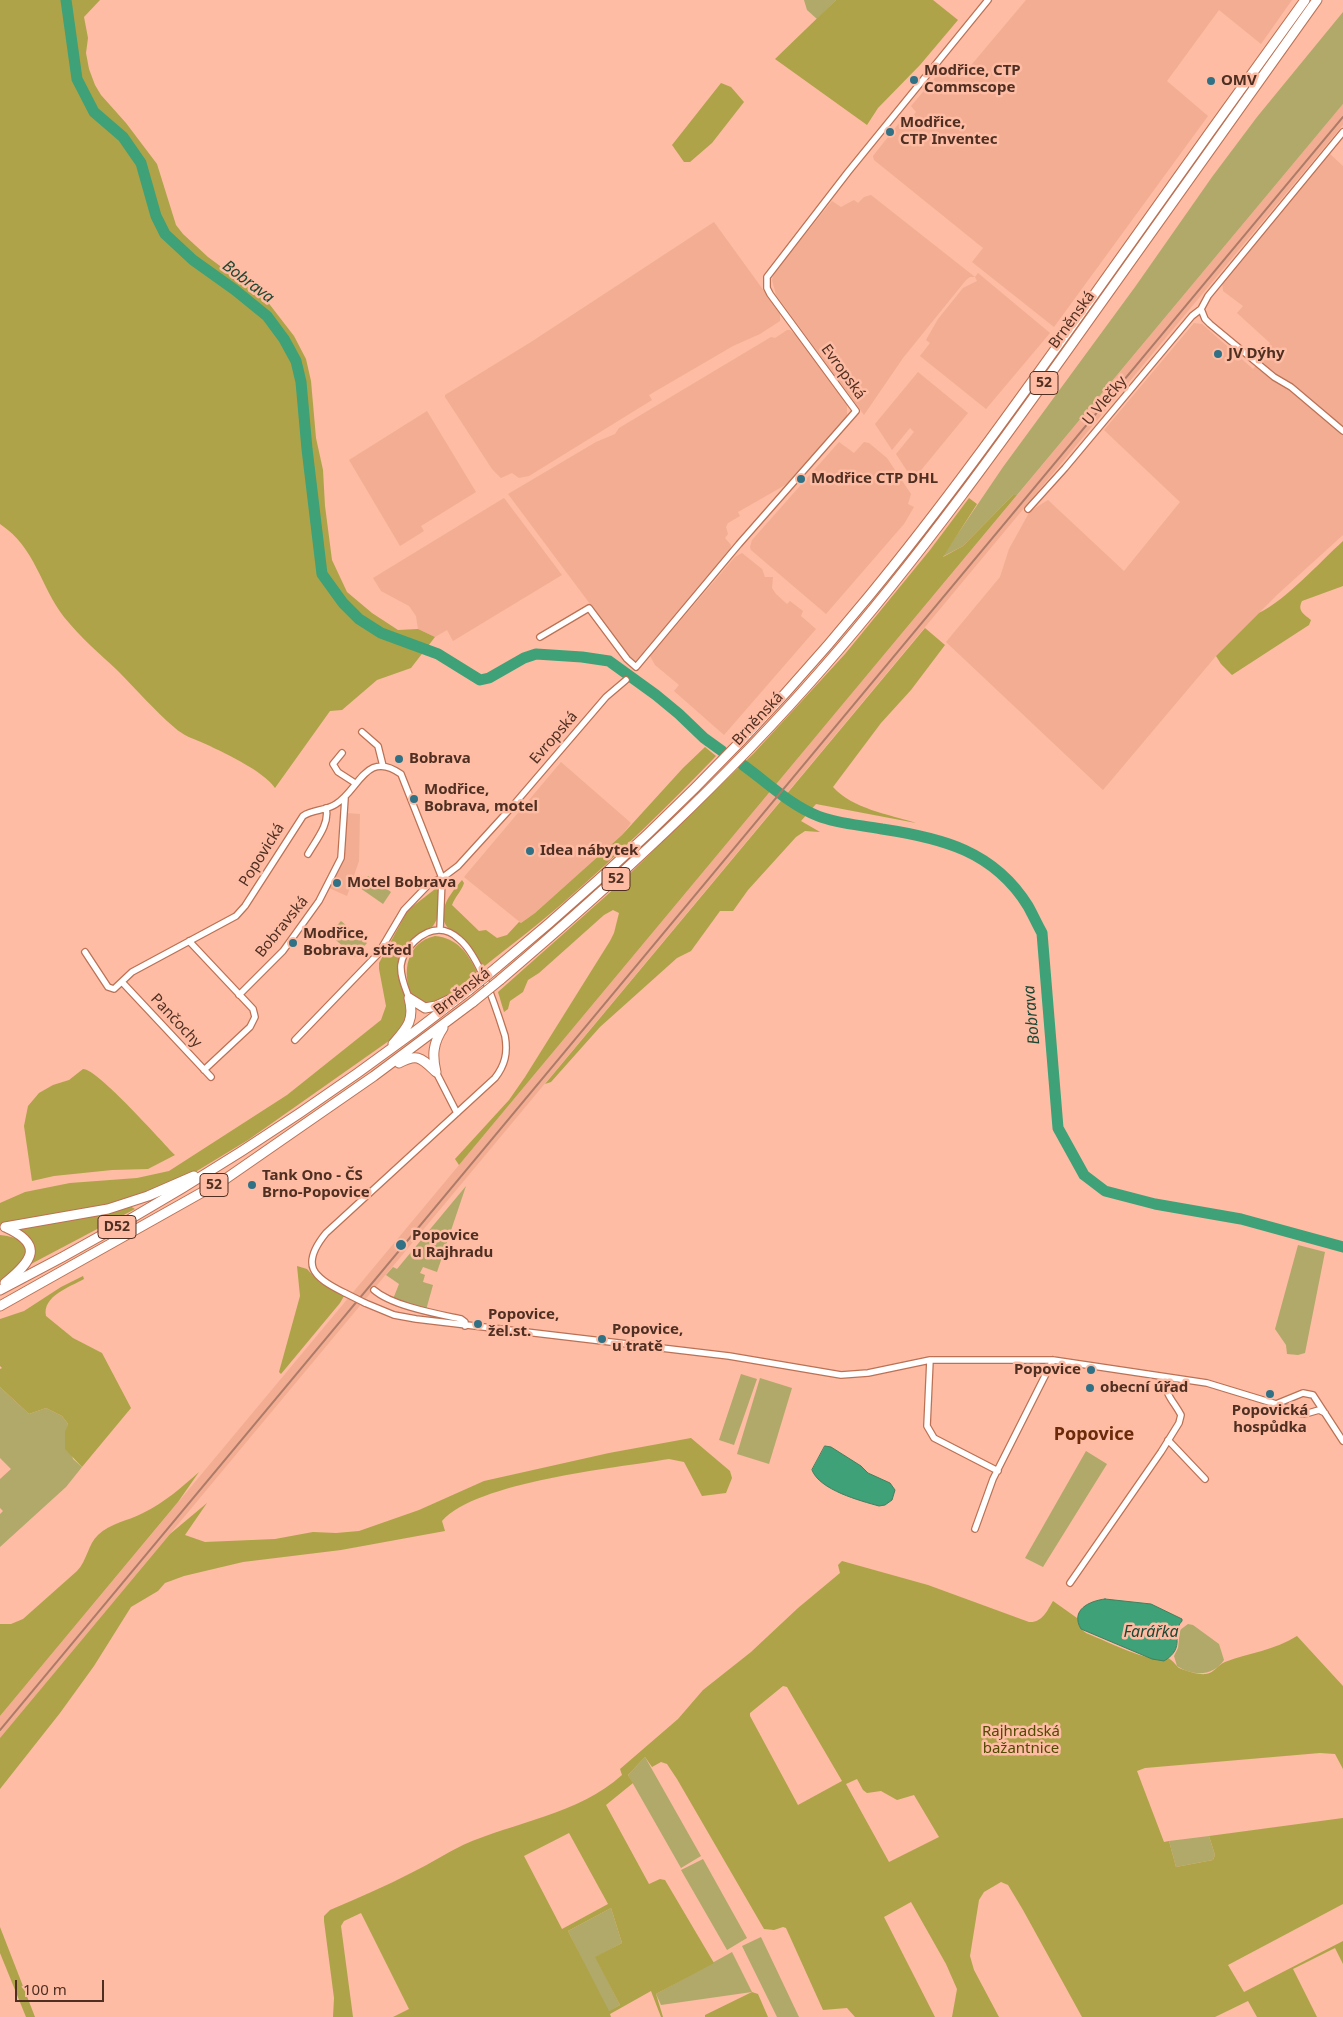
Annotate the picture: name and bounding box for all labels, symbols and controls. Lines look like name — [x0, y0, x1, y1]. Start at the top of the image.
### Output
place label: Modřice, CTP Commscope — [924, 62, 1021, 97]
place label: OMV — [1221, 72, 1257, 90]
marker: Modřice, CTP Commscope — [908, 74, 920, 86]
marker: OMV — [1205, 75, 1217, 87]
place label: Modřice, CTP Inventec — [900, 114, 998, 149]
marker: Modřice, CTP Inventec — [884, 126, 896, 138]
water label: Bobrava — [218, 256, 278, 308]
street label: Brněnská — [1045, 288, 1099, 352]
street label: Evropská — [817, 341, 869, 403]
place label: JV Dýhy — [1228, 345, 1284, 363]
marker: JV Dýhy — [1212, 348, 1224, 360]
road number: 52 — [1030, 372, 1058, 394]
street label: U Vlečky — [1079, 373, 1131, 429]
place label: Modřice CTP DHL — [811, 470, 938, 488]
marker: Modřice CTP DHL — [795, 473, 807, 485]
street label: Brněnská — [729, 689, 787, 749]
street label: Evropská — [526, 708, 582, 768]
place label: Bobrava — [409, 750, 471, 768]
marker: Bobrava — [393, 753, 405, 765]
place label: Modřice, Bobrava, motel — [424, 781, 538, 816]
marker: Modřice, Bobrava, motel — [408, 793, 420, 805]
street label: Popovická — [235, 820, 289, 890]
place label: Idea nábytek — [540, 842, 638, 860]
marker: Idea nábytek — [524, 845, 536, 857]
road number: 52 — [602, 868, 630, 891]
place label: Motel Bobrava — [347, 874, 456, 892]
marker: Motel Bobrava — [331, 877, 343, 889]
street label: Bobravská — [252, 893, 312, 961]
place label: Modřice, Bobrava, střed — [303, 925, 412, 960]
marker: Modřice, Bobrava, střed — [287, 937, 299, 949]
street label: Brněnská — [430, 964, 494, 1020]
water label: Bobrava — [1020, 984, 1044, 1046]
street label: Pančochy — [147, 990, 205, 1052]
place label: Tank Ono - ČS Brno-Popovice — [262, 1167, 370, 1202]
road number: 52 — [200, 1174, 228, 1196]
marker: Tank Ono - ČS Brno-Popovice — [246, 1179, 258, 1191]
road number: D52 — [98, 1216, 136, 1238]
place label: Popovice u Rajhradu — [412, 1227, 493, 1262]
marker: Popovice u Rajhradu — [394, 1238, 408, 1252]
place label: Popovice, žel.st. — [488, 1306, 559, 1341]
marker: Popovice, žel.st. — [472, 1318, 484, 1330]
place label: Popovice, u tratě — [612, 1321, 683, 1356]
marker: Popovice, u tratě — [596, 1333, 608, 1345]
place label: Popovice — [1014, 1361, 1081, 1379]
marker: Popovice — [1085, 1364, 1097, 1376]
place label: obecní úřad — [1100, 1379, 1188, 1397]
marker: obecní úřad — [1084, 1382, 1096, 1394]
marker: Popovická hospůdka — [1264, 1388, 1276, 1400]
place label: Popovická hospůdka — [1232, 1402, 1308, 1437]
district label: Popovice — [1054, 1424, 1134, 1446]
water label: Farářka — [1123, 1622, 1179, 1642]
park label: Rajhradská bažantnice — [982, 1723, 1060, 1758]
scale bar — [18, 1970, 106, 2002]
text: 100 m — [23, 1979, 67, 1999]

